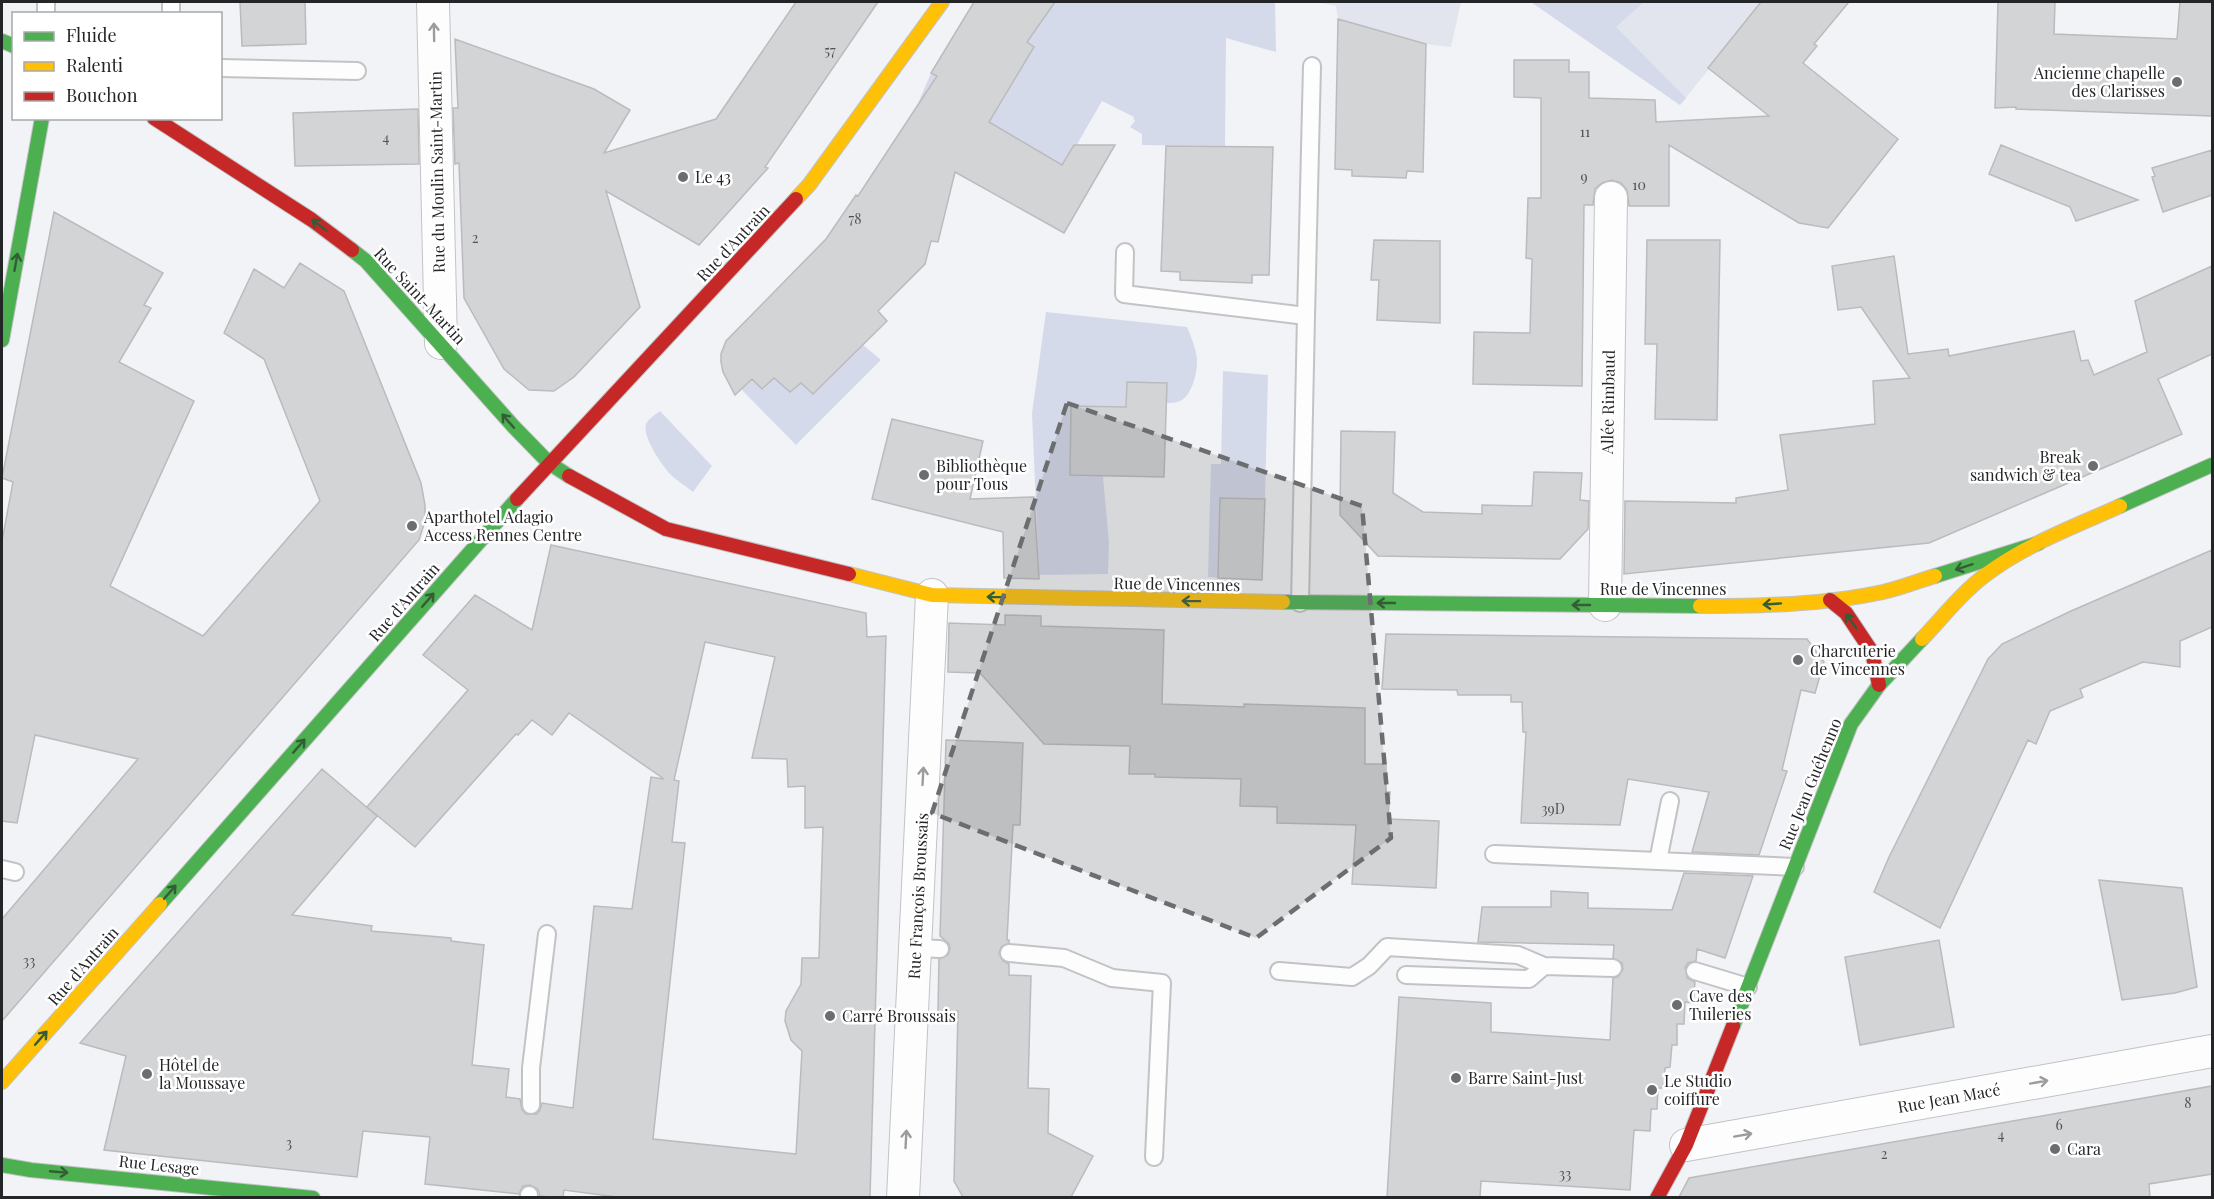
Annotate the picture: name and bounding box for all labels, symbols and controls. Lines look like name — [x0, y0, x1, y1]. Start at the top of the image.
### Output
legend — [12, 12, 222, 120]
text: Fluide — [66, 23, 117, 47]
one-way arrow — [428, 23, 439, 43]
house number: 57 — [824, 41, 836, 60]
text: Ralenti — [66, 53, 123, 77]
place label: Ancienne chapelle des Clarisses — [2033, 62, 2165, 101]
street label: Rue du Moulin Saint-Martin — [424, 70, 449, 273]
marker: Ancienne chapelle des Clarisses — [2170, 75, 2184, 89]
text: Bouchon — [66, 83, 138, 107]
house number: 11 — [1580, 122, 1590, 141]
house number: 4 — [383, 128, 390, 147]
place label: Le 43 — [695, 166, 731, 187]
house number: 9 — [1580, 167, 1588, 186]
marker: Le 43 — [676, 170, 690, 184]
house number: 10 — [1632, 175, 1646, 194]
street label: Rue d'Antrain — [692, 199, 774, 286]
house number: 78 — [849, 209, 861, 228]
one-way arrow — [312, 219, 328, 232]
house number: 2 — [472, 228, 479, 247]
street label: Rue Saint-Martin — [370, 243, 471, 349]
one-way arrow — [11, 252, 22, 272]
street label: Allée Rimbaud — [1596, 350, 1619, 455]
one-way arrow — [501, 414, 515, 429]
place label: Break sandwich & tea — [1970, 446, 2081, 485]
place label: Bibliothèque pour Tous — [936, 455, 1027, 494]
marker: Break sandwich & tea — [2086, 459, 2100, 473]
marker: Bibliothèque pour Tous — [917, 468, 931, 482]
place label: Aparthotel Adagio Access Rennes Centre — [423, 506, 582, 545]
marker: Aparthotel Adagio Access Rennes Centre — [405, 519, 419, 533]
street label: Rue d'Antrain — [364, 558, 444, 645]
one-way arrow — [1955, 562, 1974, 573]
street label: Rue de Vincennes — [1113, 572, 1241, 595]
street label: Rue de Vincennes — [1600, 578, 1726, 599]
one-way arrow — [986, 591, 1006, 603]
one-way arrow — [421, 593, 435, 608]
one-way arrow — [1181, 596, 1201, 607]
one-way arrow — [1376, 598, 1396, 609]
one-way arrow — [1571, 599, 1591, 611]
one-way arrow — [1762, 599, 1782, 610]
one-way arrow — [1844, 613, 1857, 629]
place label: Charcuterie de Vincennes — [1810, 640, 1905, 679]
marker: Charcuterie de Vincennes — [1791, 653, 1805, 667]
street label: Rue Jean Guéhenno — [1774, 715, 1846, 853]
one-way arrow — [292, 739, 306, 754]
one-way arrow — [918, 767, 929, 787]
house number: 39D — [1541, 799, 1565, 818]
street label: Rue François Broussais — [903, 812, 932, 980]
one-way arrow — [163, 885, 177, 900]
street label: Rue d'Antrain — [43, 922, 123, 1009]
house number: 33 — [23, 951, 35, 970]
place label: Cave des Tuileries — [1689, 985, 1752, 1024]
marker: Cave des Tuileries — [1670, 998, 1684, 1012]
place label: Carré Broussais — [842, 1005, 956, 1026]
marker: Carré Broussais — [823, 1009, 837, 1023]
one-way arrow — [34, 1031, 48, 1046]
place label: Hôtel de la Moussaye — [159, 1054, 245, 1093]
marker: Hôtel de la Moussaye — [140, 1067, 154, 1081]
place label: Barre Saint-Just — [1468, 1067, 1584, 1088]
place label: Le Studio coiffure — [1664, 1070, 1732, 1109]
marker: Barre Saint-Just — [1449, 1071, 1463, 1085]
one-way arrow — [2028, 1076, 2048, 1087]
street label: Rue Jean Macé — [1896, 1078, 2002, 1117]
marker: Le Studio coiffure — [1645, 1083, 1659, 1097]
house number: 8 — [2184, 1093, 2192, 1112]
house number: 6 — [2055, 1115, 2063, 1134]
house number: 4 — [1998, 1125, 2005, 1144]
one-way arrow — [1733, 1129, 1753, 1140]
one-way arrow — [901, 1130, 912, 1150]
house number: 3 — [286, 1133, 292, 1152]
place label: Cara — [2067, 1138, 2101, 1159]
marker: Cara — [2048, 1142, 2062, 1156]
house number: 2 — [1881, 1144, 1888, 1163]
street label: Rue Lesage — [118, 1150, 200, 1179]
house number: 33 — [1559, 1164, 1571, 1183]
one-way arrow — [49, 1167, 69, 1178]

